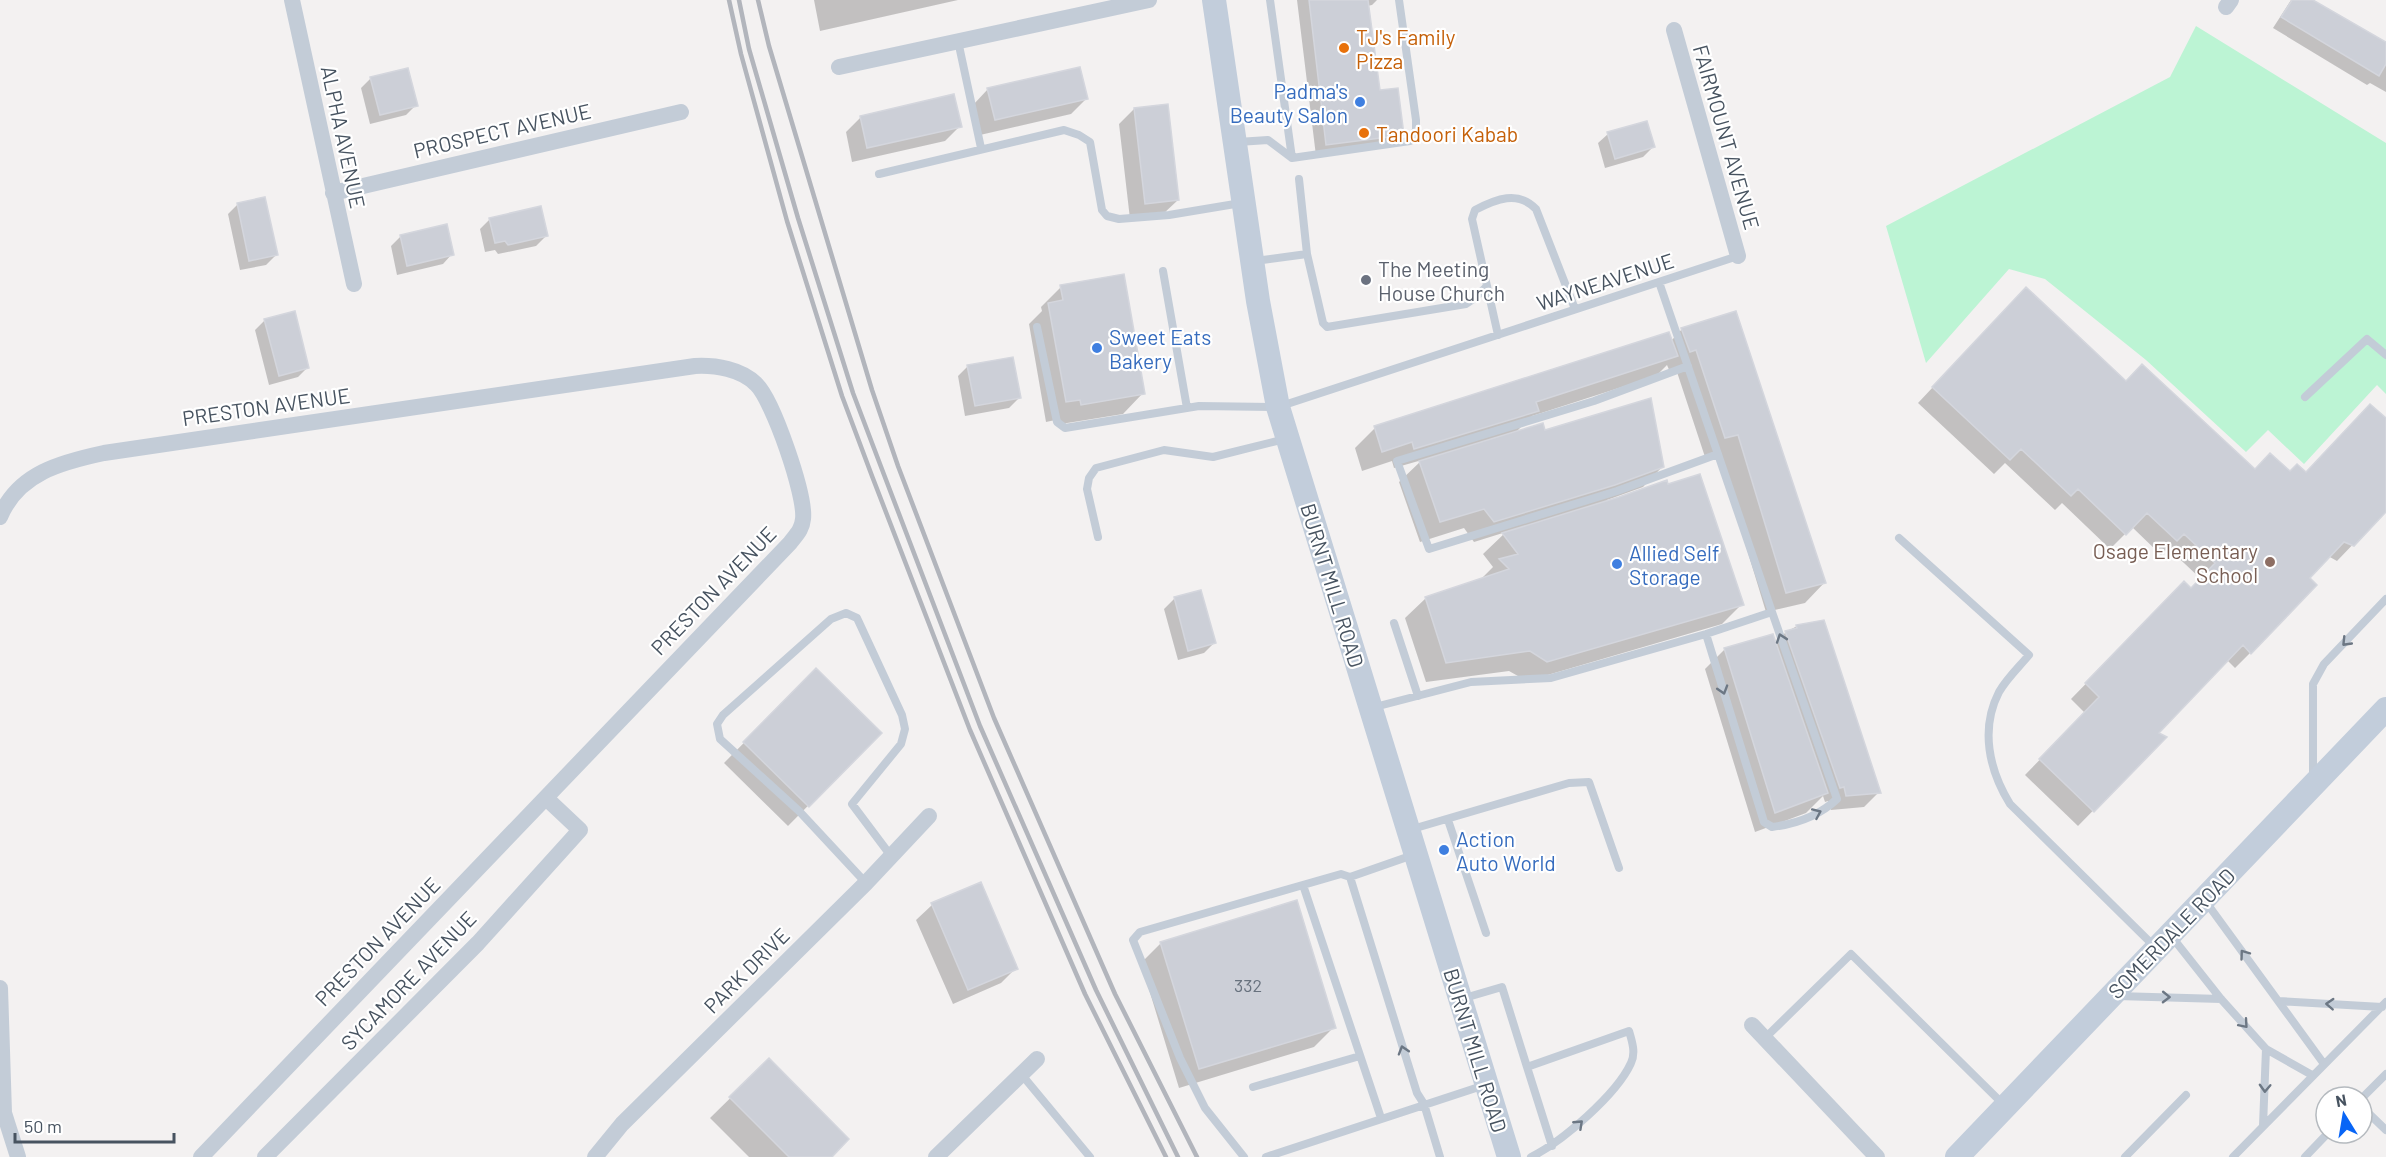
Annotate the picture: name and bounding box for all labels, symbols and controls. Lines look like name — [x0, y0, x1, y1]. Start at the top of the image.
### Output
place label: TJ's Family Pizza — [1356, 24, 1456, 73]
marker: TJ's Family Pizza — [1337, 41, 1351, 55]
street label: FAIRMOUNT AVENUE — [1689, 42, 1765, 232]
street label: ALPHA AVENUE — [317, 64, 371, 210]
place label: Padma's Beauty Salon — [1230, 78, 1348, 127]
marker: Padma's Beauty Salon — [1353, 95, 1367, 109]
street label: PROSPECT AVENUE — [411, 97, 593, 163]
place label: Tandoori Kabab — [1376, 121, 1518, 146]
marker: Tandoori Kabab — [1357, 126, 1371, 140]
street label: WAYNEAVENUE — [1533, 247, 1677, 315]
place label: The Meeting House Church — [1378, 256, 1505, 305]
marker: The Meeting House Church — [1359, 273, 1373, 287]
place label: Sweet Eats Bakery — [1109, 324, 1211, 373]
marker: Sweet Eats Bakery — [1090, 341, 1104, 355]
street label: PRESTON AVENUE — [180, 382, 352, 430]
street label: BURNT MILL ROAD — [1296, 500, 1370, 670]
street label: PRESTON AVENUE — [645, 520, 781, 660]
place label: Osage Elementary School — [2093, 538, 2258, 587]
place label: Allied Self Storage — [1629, 540, 1719, 589]
marker: Osage Elementary School — [2263, 555, 2277, 569]
marker: Allied Self Storage — [1610, 557, 1624, 571]
one-way arrow — [1776, 633, 1789, 644]
one-way arrow — [2342, 634, 2353, 645]
one-way arrow — [1716, 684, 1728, 695]
one-way arrow — [1810, 808, 1821, 820]
place label: Action Auto World — [1456, 826, 1556, 875]
marker: Action Auto World — [1437, 843, 1451, 857]
street label: SOMERDALE ROAD — [2102, 863, 2240, 1003]
street label: PRESTON AVENUE — [309, 871, 445, 1011]
street label: SYCAMORE AVENUE — [335, 905, 481, 1055]
street label: PARK DRIVE — [698, 922, 794, 1018]
one-way arrow — [2240, 950, 2251, 961]
street label: BURNT MILL ROAD — [1439, 965, 1513, 1135]
house number: 332 — [1234, 974, 1262, 996]
one-way arrow — [2161, 991, 2170, 1004]
one-way arrow — [2326, 998, 2335, 1011]
one-way arrow — [2236, 1017, 2247, 1028]
one-way arrow — [1398, 1045, 1410, 1056]
one-way arrow — [2258, 1083, 2271, 1092]
north arrow — [2314, 1085, 2374, 1145]
text: N — [2334, 1089, 2348, 1110]
scale bar — [15, 1106, 174, 1144]
text: 50 m — [24, 1115, 62, 1137]
one-way arrow — [1572, 1120, 1583, 1131]

